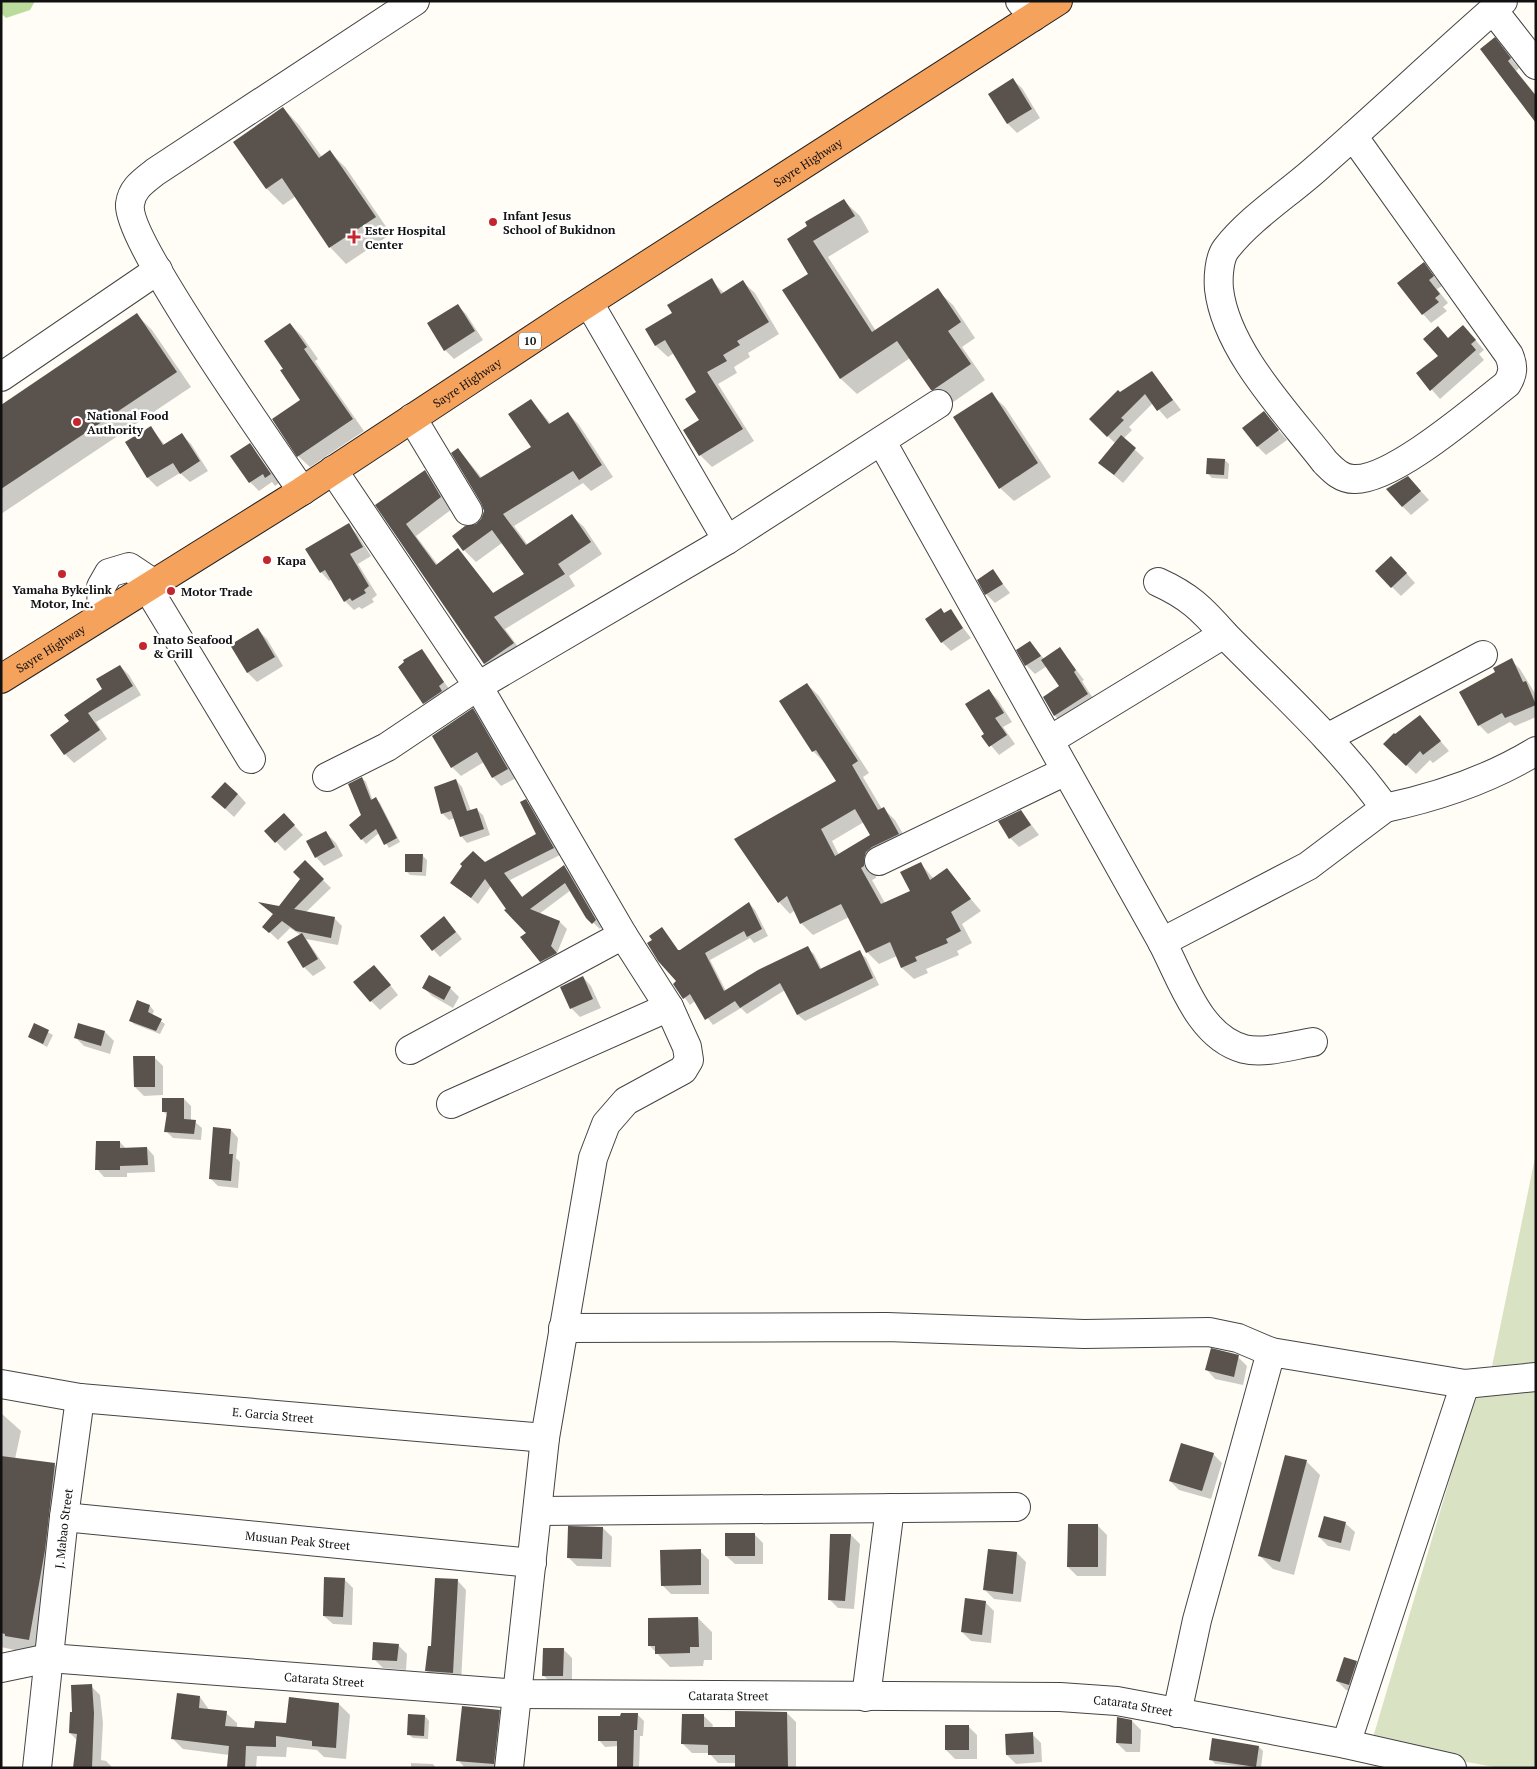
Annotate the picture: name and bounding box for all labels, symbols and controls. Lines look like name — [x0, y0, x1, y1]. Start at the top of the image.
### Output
street label: Sayre Highway — [770, 134, 845, 190]
place label: Infant Jesus School of Bukidnon — [503, 208, 616, 237]
marker: Infant Jesus School of Bukidnon — [487, 216, 499, 228]
place label: Ester Hospital Center — [365, 223, 446, 252]
marker: Ester Hospital Center — [347, 230, 361, 244]
road number: 10 — [519, 332, 541, 350]
street label: Sayre Highway — [430, 354, 504, 410]
place label: National Food Authority — [87, 408, 169, 437]
marker: National Food Authority — [71, 416, 83, 428]
place label: Kapa — [277, 553, 307, 568]
marker: Kapa — [261, 554, 273, 566]
marker: Yamaha Bykelink Motor, Inc. — [56, 568, 68, 580]
place label: Yamaha Bykelink Motor, Inc. — [12, 582, 112, 611]
place label: Motor Trade — [181, 584, 253, 599]
marker: Motor Trade — [165, 585, 177, 597]
street label: Sayre Highway — [13, 621, 88, 675]
place label: Inato Seafood & Grill — [153, 632, 233, 661]
marker: Inato Seafood & Grill — [137, 640, 149, 652]
street label: E. Garcia Street — [232, 1404, 315, 1426]
street label: J. Mabao Street — [51, 1487, 75, 1569]
street label: Musuan Peak Street — [245, 1527, 352, 1553]
street label: Catarata Street — [283, 1669, 365, 1690]
street label: Catarata Street — [688, 1687, 769, 1703]
street label: Catarata Street — [1093, 1692, 1175, 1719]

